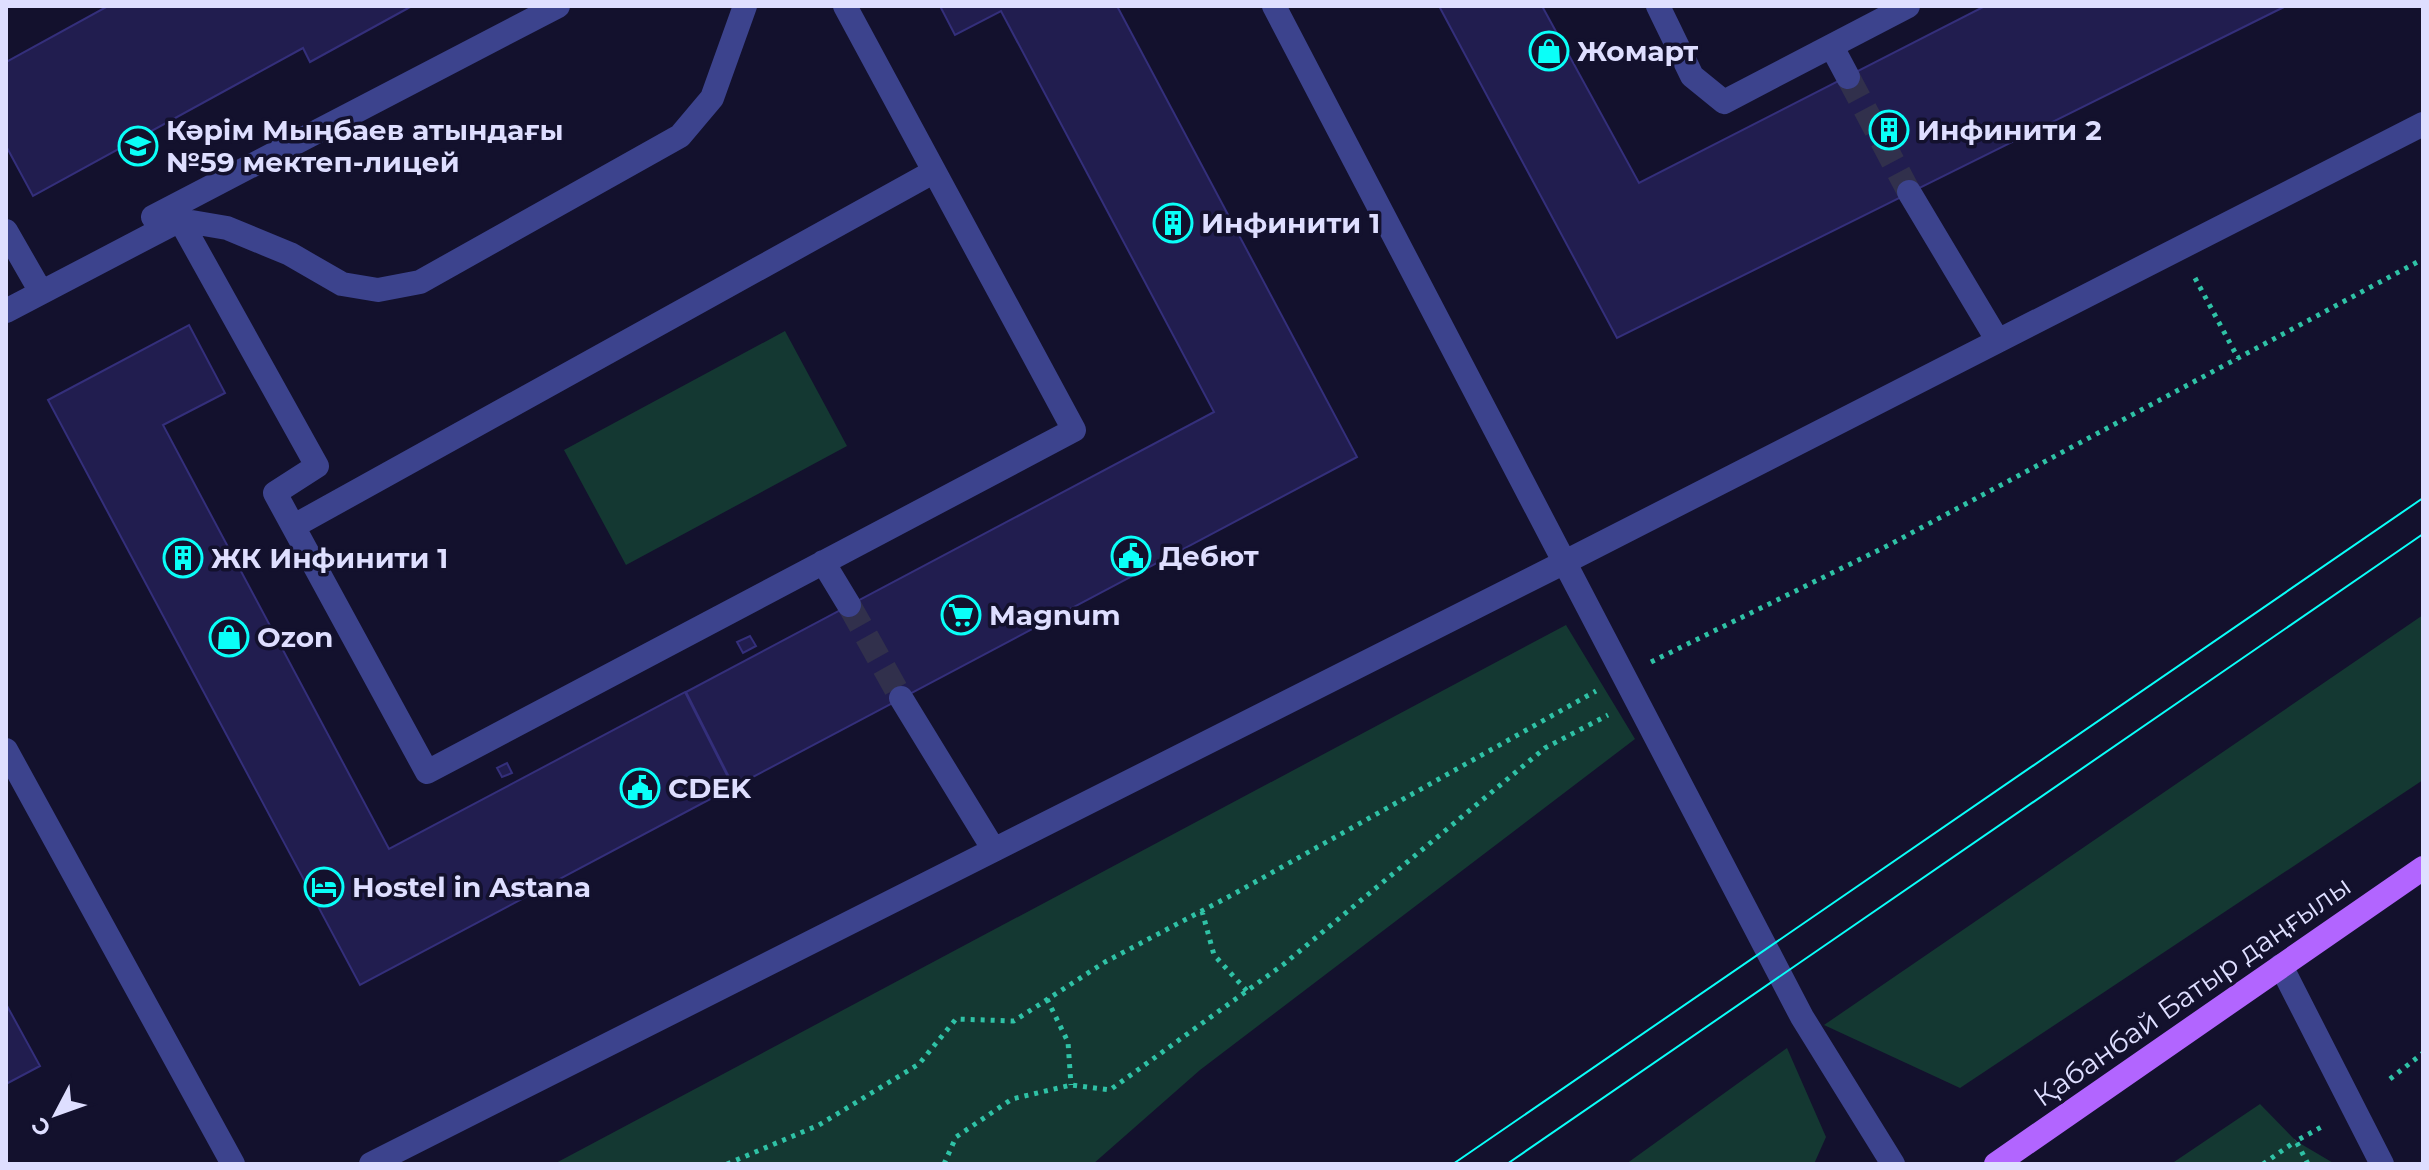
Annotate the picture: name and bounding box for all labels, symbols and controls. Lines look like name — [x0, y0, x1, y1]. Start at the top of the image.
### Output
shop icon: Жомарт — [1528, 30, 1570, 72]
place label: Жомарт — [1577, 34, 1698, 68]
building icon: Инфинити 2 — [1868, 109, 1910, 151]
place label: Кәрім Мыңбаев атындағы №59 мектеп-лицей — [166, 113, 564, 179]
place label: Инфинити 2 — [1917, 113, 2102, 147]
school or university icon: Кәрім Мыңбаев атындағы №59 мектеп-лицей — [117, 125, 159, 167]
building icon: Инфинити 1 — [1152, 202, 1194, 244]
place label: Инфинити 1 — [1201, 206, 1380, 240]
public building icon: Дебют — [1110, 535, 1152, 577]
building icon: ЖК Инфинити 1 — [162, 537, 204, 579]
place label: Дебют — [1159, 539, 1259, 573]
place label: ЖК Инфинити 1 — [211, 541, 448, 575]
supermarket icon: Magnum — [940, 594, 982, 636]
place label: Magnum — [989, 598, 1121, 632]
shop icon: Ozon — [208, 616, 250, 658]
place label: Ozon — [257, 620, 333, 654]
public building icon: CDEK — [619, 767, 661, 809]
place label: CDEK — [668, 771, 752, 805]
hotel icon: Hostel in Astana — [303, 866, 345, 908]
street label: Қабанбай Батыр даңғылы — [2027, 868, 2357, 1114]
place label: Hostel in Astana — [352, 870, 591, 904]
north arrow — [16, 1074, 96, 1154]
text: С — [26, 1112, 57, 1142]

